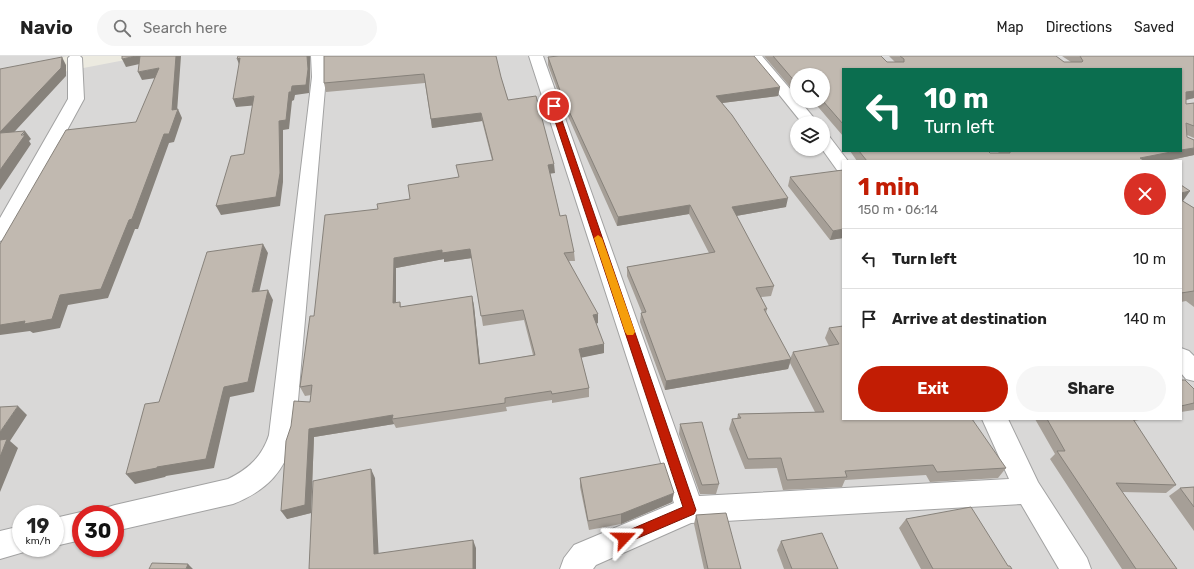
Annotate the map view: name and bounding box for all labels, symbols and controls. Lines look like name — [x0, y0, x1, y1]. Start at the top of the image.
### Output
search box — [97, 10, 377, 46]
text: Navio — [20, 16, 73, 39]
icon: search — [111, 17, 133, 39]
text: Search here — [143, 19, 227, 37]
text: Map — [997, 19, 1024, 36]
text: Directions — [1046, 19, 1112, 36]
text: Saved — [1134, 19, 1174, 36]
map controls — [790, 68, 830, 156]
button: search — [790, 68, 830, 108]
text: 10 m — [924, 82, 989, 115]
icon: left — [858, 84, 910, 136]
pin — [537, 89, 571, 123]
icon: arrive — [543, 95, 565, 117]
button: layers — [790, 116, 830, 156]
text: Turn left — [924, 116, 994, 138]
text: 1 min — [858, 173, 919, 201]
button: close — [1124, 173, 1166, 215]
text: 150 m · 06:14 — [858, 202, 938, 217]
icon: left — [858, 248, 880, 270]
text: Turn left — [892, 250, 957, 268]
text: 10 m — [1133, 250, 1166, 268]
icon: arrive — [858, 308, 880, 330]
text: Arrive at destination — [892, 310, 1047, 328]
text: 140 m — [1124, 310, 1166, 328]
button: Exit — [858, 366, 1008, 412]
button: Share — [1016, 366, 1166, 412]
speed limit sign: 30 — [72, 505, 124, 557]
text: 19 — [27, 514, 49, 538]
position arrow — [603, 517, 645, 559]
text: km/h — [26, 535, 50, 547]

